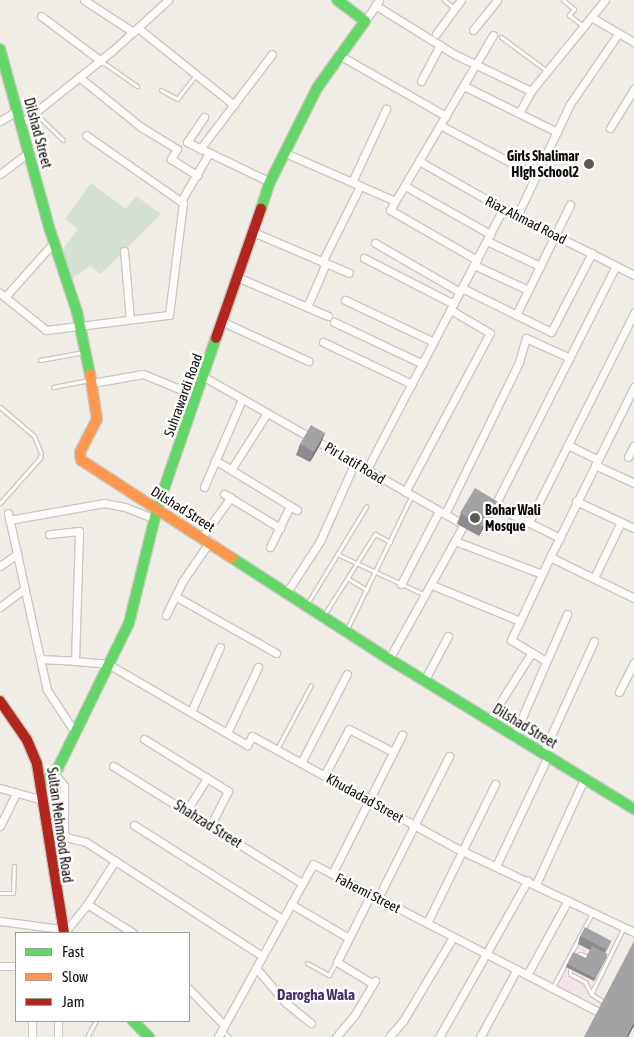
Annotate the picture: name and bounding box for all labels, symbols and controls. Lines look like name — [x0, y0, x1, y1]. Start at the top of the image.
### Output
street label: Dilshad Street — [21, 96, 55, 170]
place label: Girls Shalimar HIgh School2 — [507, 148, 579, 180]
marker: Girls Shalimar HIgh School2 — [583, 158, 595, 170]
street label: Riaz Ahmad Road — [482, 192, 570, 248]
street label: Suhrawardi Road — [160, 351, 206, 439]
street label: Pir Latif Road — [322, 438, 388, 488]
street label: Dilshad Street — [148, 483, 218, 535]
place label: Bohar Wali Mosque — [485, 502, 541, 534]
marker: Bohar Wali Mosque — [469, 512, 481, 524]
street label: Dilshad Street — [490, 700, 560, 752]
street label: Sultan Mehmood Road — [44, 766, 76, 884]
street label: Khudadad Street — [323, 770, 407, 826]
street label: Shahzad Street — [171, 797, 245, 851]
street label: Fahemi Street — [333, 869, 403, 917]
legend — [15, 932, 190, 1022]
text: Fast — [62, 943, 84, 960]
text: Slow — [62, 968, 88, 985]
district label: Darogha Wala — [277, 986, 355, 1004]
text: Jam — [62, 993, 85, 1010]

